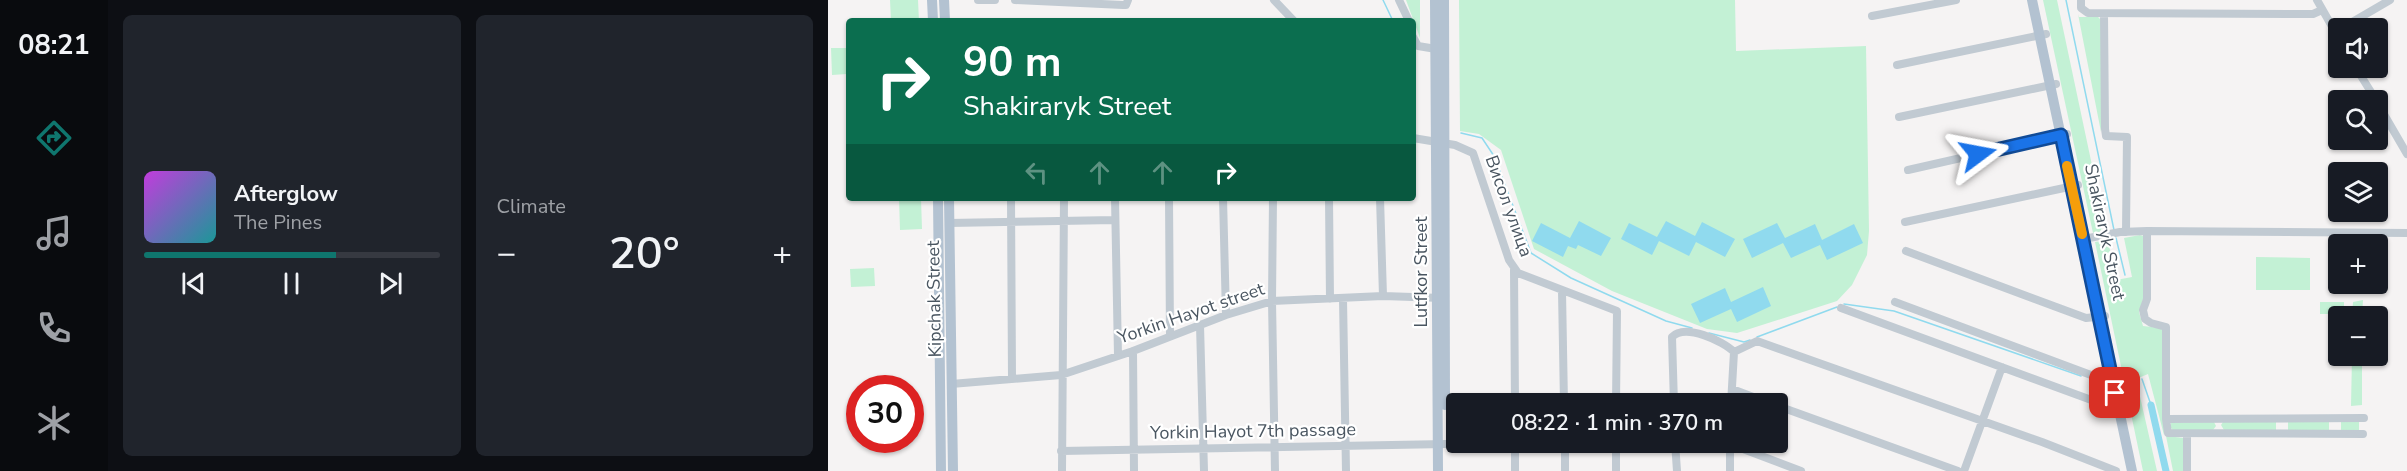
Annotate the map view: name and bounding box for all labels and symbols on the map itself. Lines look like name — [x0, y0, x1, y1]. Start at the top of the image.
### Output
position arrow — [1946, 122, 2010, 186]
street label: Висол улица — [1480, 152, 1538, 260]
street label: Shakiraryk Street — [2079, 162, 2131, 303]
street label: Lutfkor Street — [1409, 216, 1433, 327]
street label: Kipchak Street — [921, 240, 947, 358]
street label: Yorkin Hayot street — [1114, 276, 1268, 350]
pin — [2089, 367, 2140, 418]
speed limit sign: 30 — [846, 375, 924, 453]
street label: Yorkin Hayot 7th passage — [1149, 417, 1356, 445]

